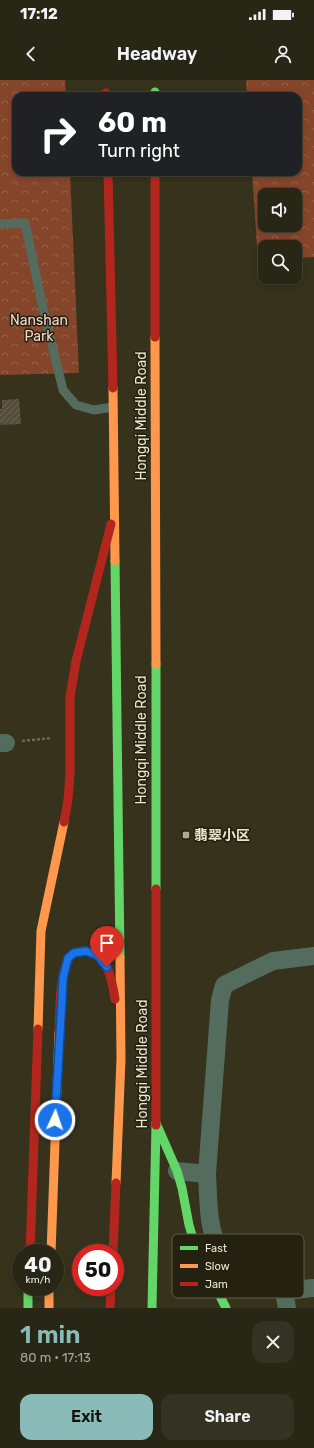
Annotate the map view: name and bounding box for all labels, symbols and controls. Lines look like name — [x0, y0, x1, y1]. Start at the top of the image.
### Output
text: 17:12 — [20, 5, 58, 23]
icon: back — [20, 43, 42, 65]
text: Headway — [117, 43, 197, 65]
icon: person — [272, 43, 294, 65]
text: 60 m — [98, 106, 167, 139]
icon: right — [32, 108, 84, 160]
text: Turn right — [98, 140, 180, 162]
map controls — [258, 188, 302, 284]
button: sound — [258, 188, 302, 232]
button: search — [258, 240, 302, 284]
park label: Nanshan Park — [10, 312, 68, 345]
street label: Hongqi Middle Road — [133, 351, 150, 481]
street label: Hongqi Middle Road — [133, 675, 150, 805]
place label: 翡翠小区 — [194, 827, 250, 844]
marker: 翡翠小区 — [181, 830, 191, 840]
pin — [90, 926, 124, 967]
icon: arrive — [96, 932, 118, 954]
street label: Hongqi Middle Road — [134, 999, 151, 1129]
position arrow — [34, 1099, 76, 1141]
legend — [172, 1234, 304, 1298]
text: Fast — [205, 1242, 228, 1255]
speed limit sign: 50 — [72, 1244, 124, 1296]
text: 40 — [24, 1253, 52, 1277]
text: Slow — [205, 1260, 230, 1273]
text: km/h — [26, 1274, 50, 1286]
text: Jam — [205, 1278, 228, 1291]
text: 1 min — [20, 1321, 80, 1349]
button: close — [252, 1321, 294, 1363]
text: 80 m · 17:13 — [20, 1350, 91, 1365]
button: Exit — [20, 1394, 153, 1440]
button: Share — [161, 1394, 294, 1440]

